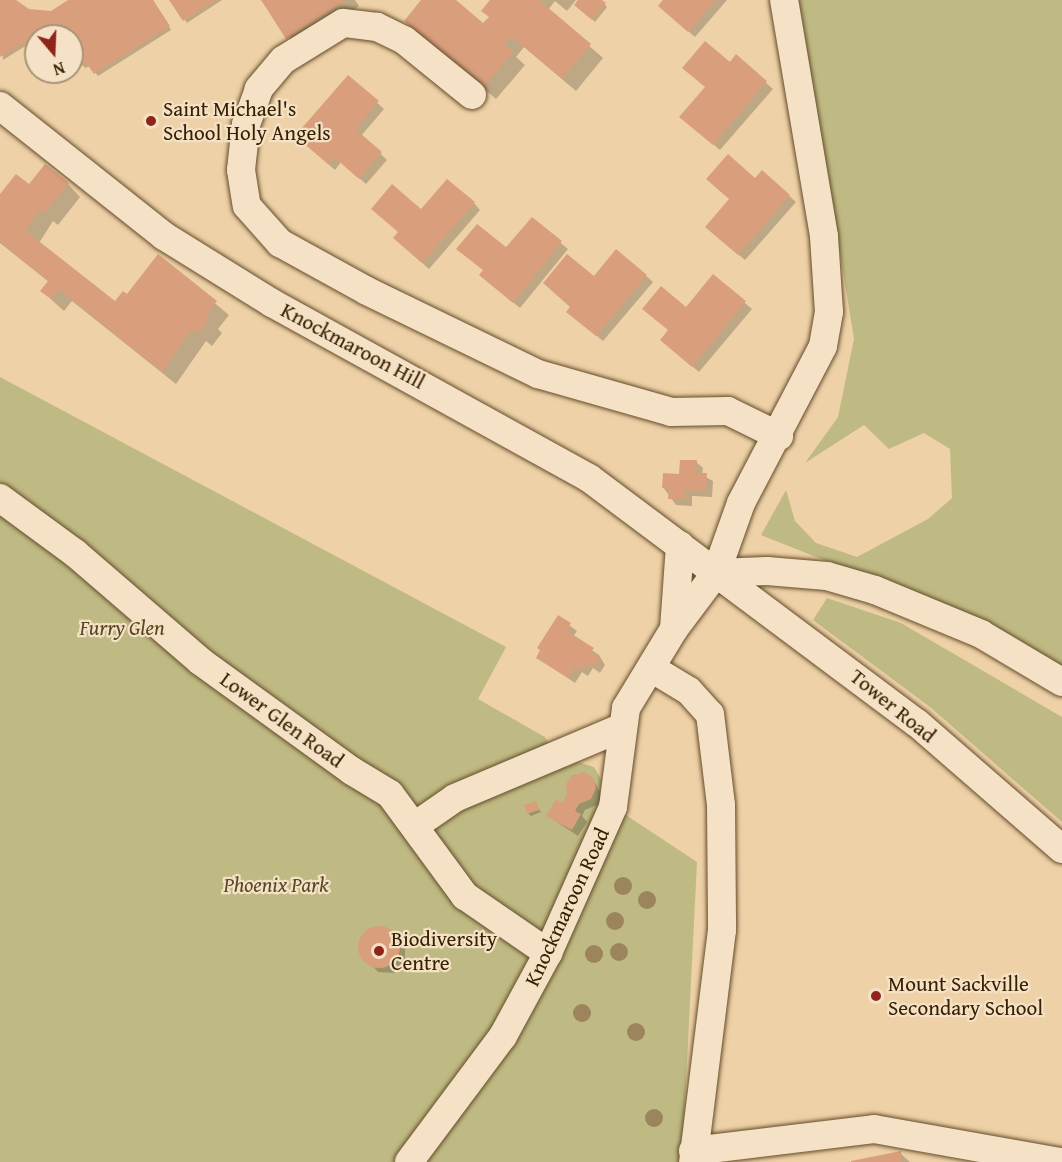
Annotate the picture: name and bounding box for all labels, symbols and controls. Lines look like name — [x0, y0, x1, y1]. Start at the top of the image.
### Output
north arrow — [24, 24, 84, 84]
text: N — [50, 56, 68, 82]
place label: Saint Michael's School Holy Angels — [163, 96, 331, 146]
marker: Saint Michael's School Holy Angels — [144, 114, 158, 128]
street label: Knockmaroon Hill — [277, 297, 429, 395]
park label: Furry Glen — [79, 615, 165, 641]
street label: Tower Road — [845, 664, 941, 748]
street label: Lower Glen Road — [215, 667, 349, 773]
street label: Knockmaroon Road — [519, 824, 615, 990]
park label: Phoenix Park — [223, 872, 329, 898]
place label: Biodiversity Centre — [391, 926, 497, 976]
marker: Biodiversity Centre — [372, 944, 386, 958]
place label: Mount Sackville Secondary School — [888, 971, 1043, 1021]
marker: Mount Sackville Secondary School — [869, 989, 883, 1003]

